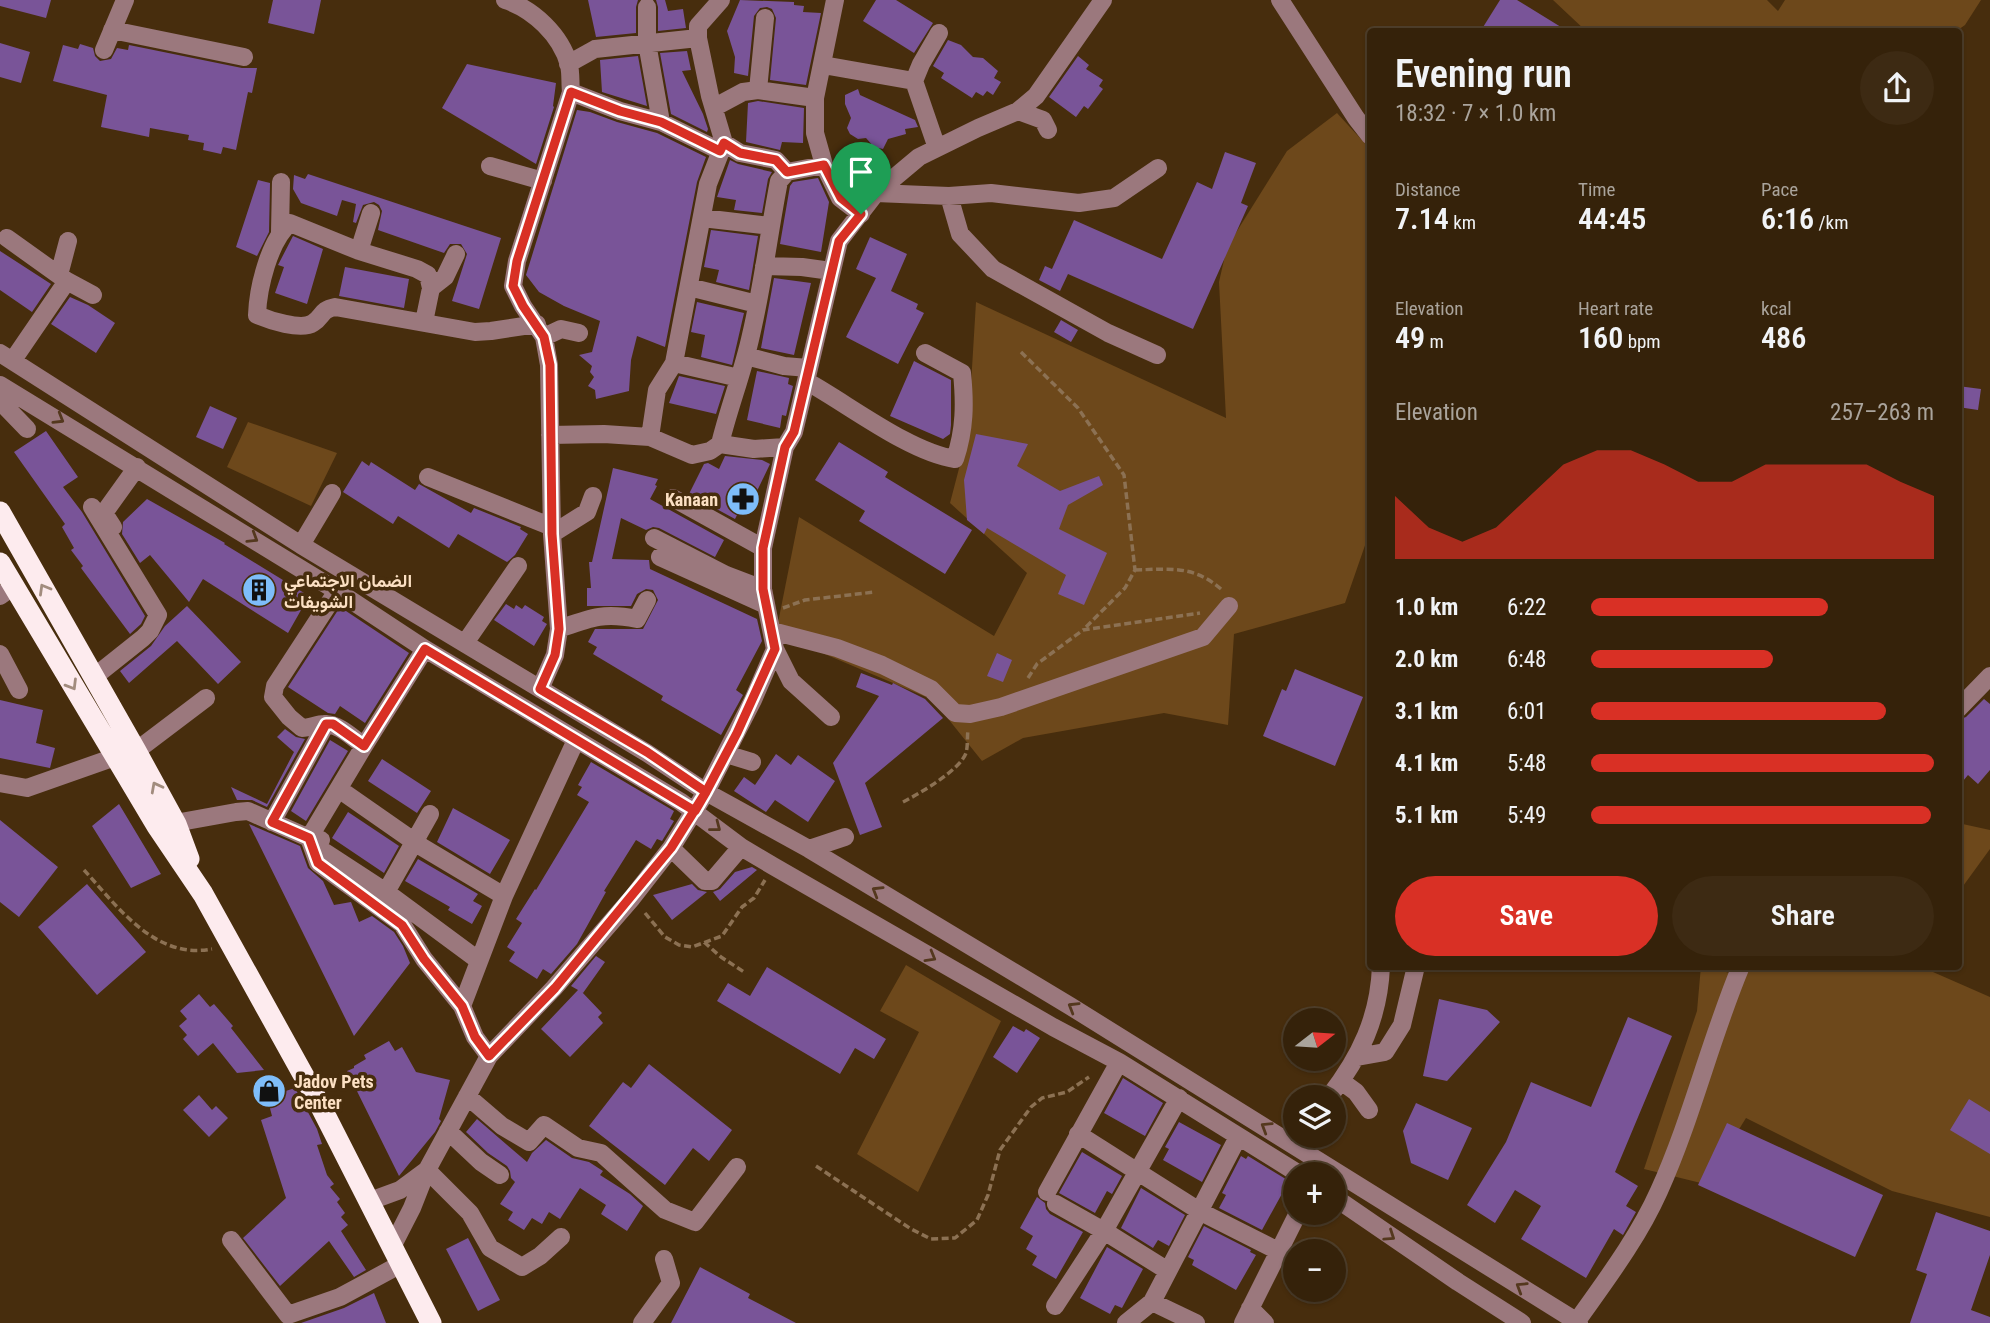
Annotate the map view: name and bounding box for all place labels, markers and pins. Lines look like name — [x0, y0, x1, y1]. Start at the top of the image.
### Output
pin — [831, 142, 891, 214]
pharmacy icon: Kanaan — [724, 480, 762, 518]
place label: Kanaan — [665, 489, 718, 510]
place label: الضمان الاجتماعي الشويفات — [284, 570, 412, 613]
building icon: الضمان الاجتماعي الشويفات — [240, 571, 278, 609]
place label: Jadov Pets Center — [294, 1071, 374, 1113]
shop icon: Jadov Pets Center — [250, 1072, 288, 1110]

